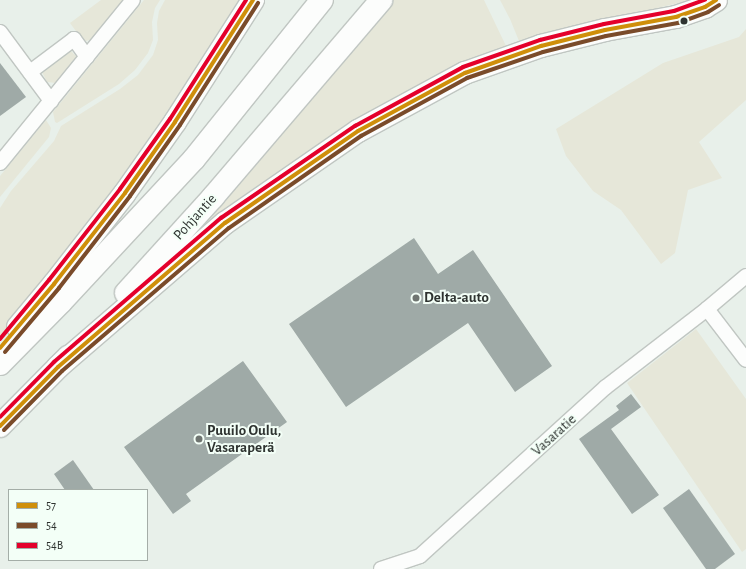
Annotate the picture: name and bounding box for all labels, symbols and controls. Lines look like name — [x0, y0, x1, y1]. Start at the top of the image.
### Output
unlabelled marker — [679, 16, 689, 26]
street label: Pohjantie — [170, 190, 220, 244]
place label: Delta-auto — [424, 289, 489, 307]
marker: Delta-auto — [411, 293, 421, 303]
street label: Vasaratie — [528, 410, 580, 460]
place label: Puuilo Oulu, Vasaraperä — [207, 421, 281, 456]
marker: Puuilo Oulu, Vasaraperä — [194, 434, 204, 444]
legend — [8, 489, 148, 561]
text: 57 — [46, 499, 56, 511]
text: 54 — [46, 519, 57, 531]
text: 54B — [46, 539, 63, 551]

